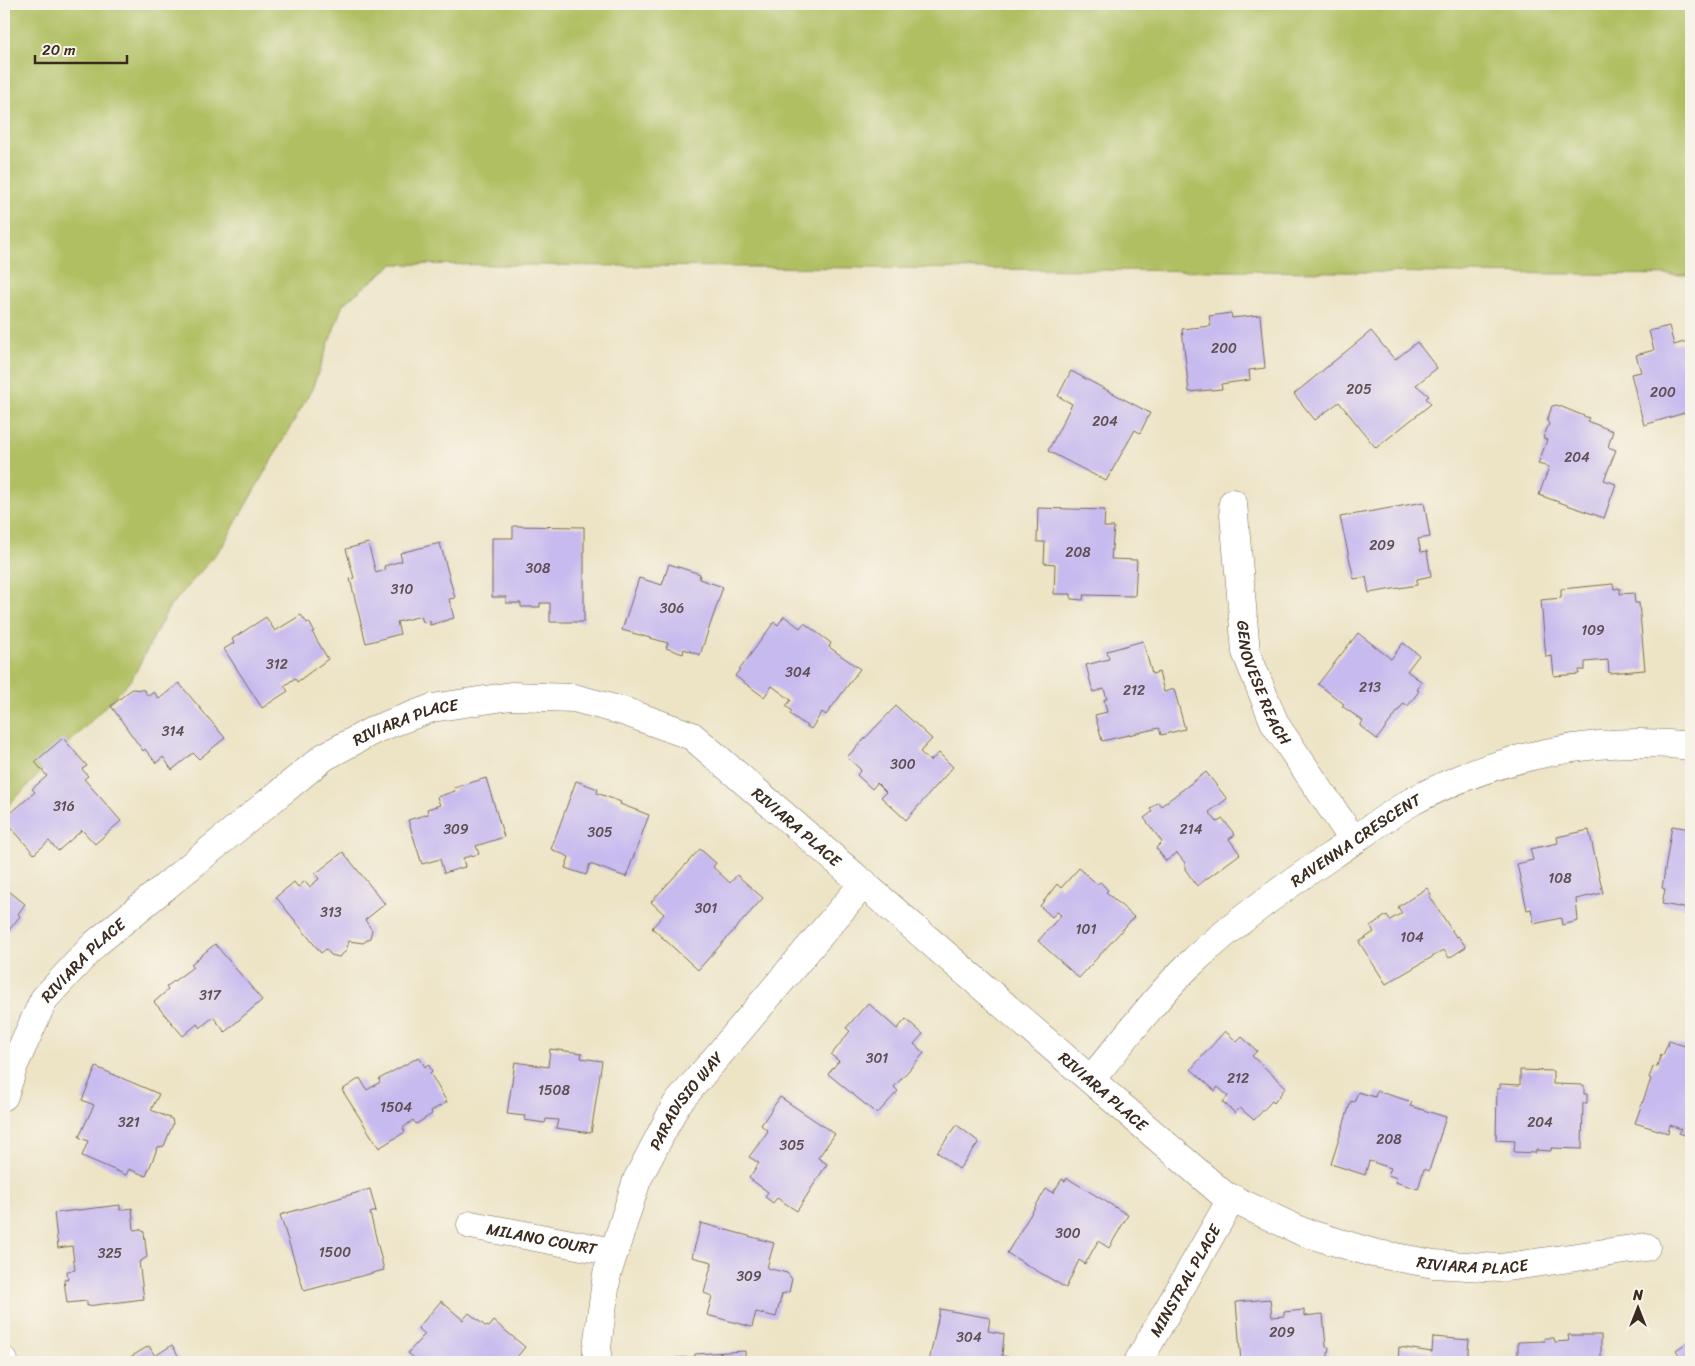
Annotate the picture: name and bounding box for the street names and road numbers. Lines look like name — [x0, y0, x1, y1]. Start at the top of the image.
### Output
street label: GENOVESE REACH — [1229, 619, 1300, 752]
street label: RIVIARA PLACE — [347, 690, 461, 754]
street label: RIVIARA PLACE — [745, 779, 849, 874]
street label: RAVENNA CRESCENT — [1284, 784, 1427, 894]
street label: RIVIARA PLACE — [33, 910, 133, 1009]
street label: PARADISIO WAY — [641, 1044, 731, 1155]
street label: RIVIARA PLACE — [1052, 1044, 1156, 1139]
street label: MILANO COURT — [484, 1214, 600, 1263]
street label: MINSTRAL PLACE — [1141, 1218, 1229, 1342]
street label: RIVIARA PLACE — [1415, 1247, 1531, 1282]

